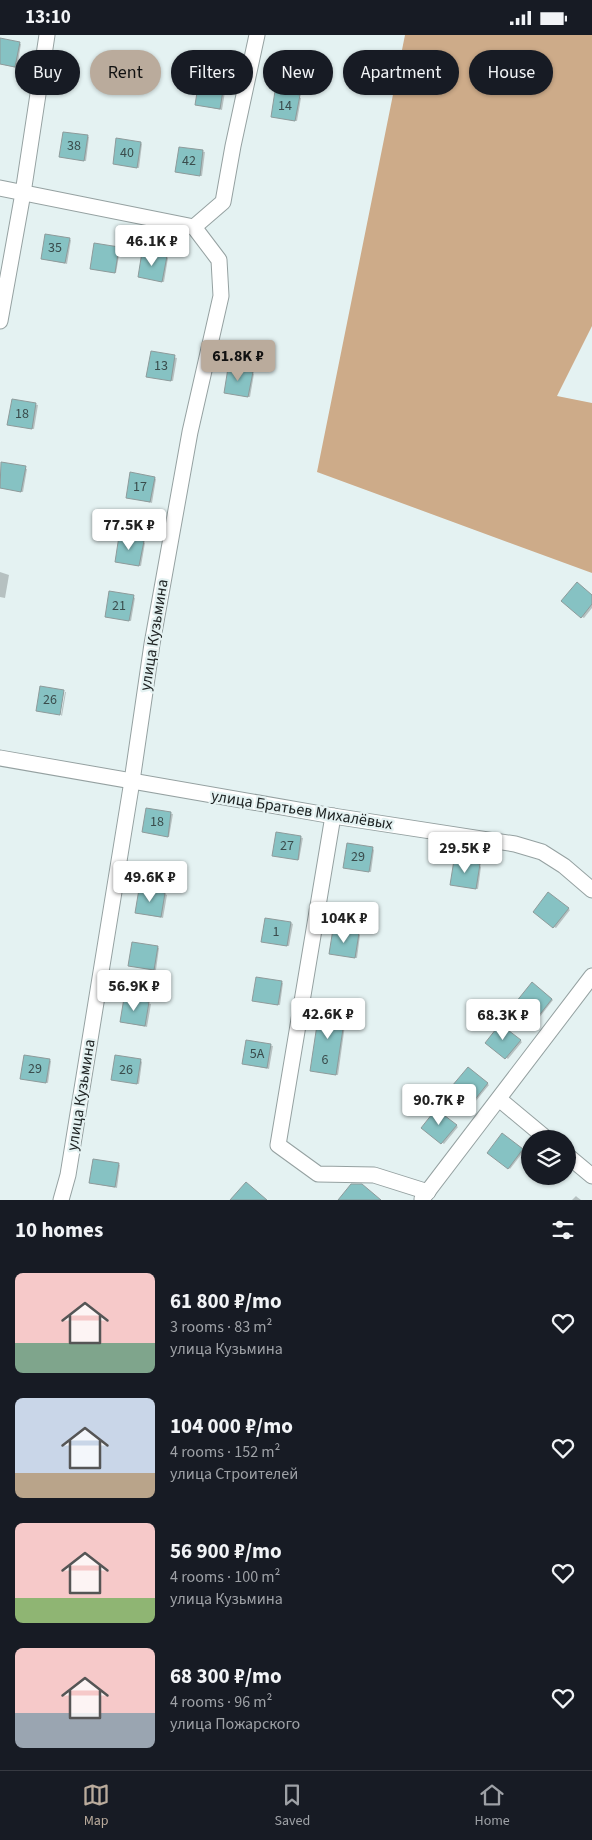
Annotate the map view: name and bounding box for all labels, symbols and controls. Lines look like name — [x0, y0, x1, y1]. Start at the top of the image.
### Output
text: 13:10 — [25, 4, 71, 31]
chip: Buy — [15, 50, 80, 95]
chip: Rent — [90, 50, 161, 95]
chip: Filters — [171, 50, 253, 95]
chip: New — [263, 50, 333, 95]
chip: Apartment — [343, 50, 459, 95]
chip: House — [469, 50, 553, 95]
house number: 14 — [278, 96, 292, 116]
house number: 38 — [67, 136, 81, 156]
house number: 40 — [120, 143, 134, 163]
house number: 42 — [182, 151, 196, 171]
pin: 46.1K ₽ — [106, 225, 198, 267]
text: 46.1K ₽ — [126, 230, 178, 252]
house number: 35 — [48, 238, 62, 258]
pin: 61.8K ₽ — [192, 339, 284, 382]
text: 61.8K ₽ — [212, 345, 264, 367]
house number: 13 — [154, 356, 168, 376]
house number: 18 — [15, 404, 29, 424]
house number: 17 — [133, 477, 147, 497]
pin: 77.5K ₽ — [83, 509, 175, 551]
text: 77.5K ₽ — [103, 514, 155, 536]
street label: улица Кузьмина — [134, 578, 174, 692]
house number: 21 — [112, 596, 126, 616]
house number: 26 — [43, 690, 57, 710]
street label: улица Братьев Михалёвых — [210, 785, 394, 835]
house number: 18 — [150, 812, 164, 832]
pin: 29.5K ₽ — [419, 831, 511, 874]
house number: 27 — [280, 836, 294, 856]
text: 29.5K ₽ — [439, 837, 491, 859]
house number: 29 — [351, 847, 365, 867]
pin: 49.6K ₽ — [104, 861, 196, 903]
text: 49.6K ₽ — [124, 866, 176, 888]
pin: 104K ₽ — [303, 901, 385, 944]
text: 104K ₽ — [321, 907, 367, 929]
house number: 1 — [273, 922, 280, 942]
pin: 56.9K ₽ — [88, 969, 180, 1012]
text: 56.9K ₽ — [108, 975, 160, 997]
pin: 42.6K ₽ — [282, 997, 374, 1040]
pin: 68.3K ₽ — [457, 999, 549, 1041]
text: 42.6K ₽ — [302, 1003, 354, 1025]
text: 68.3K ₽ — [477, 1004, 529, 1026]
street label: улица Кузьмина — [61, 1038, 101, 1152]
house number: 5А — [250, 1044, 265, 1064]
house number: 6 — [322, 1050, 329, 1070]
house number: 29 — [28, 1059, 42, 1079]
house number: 26 — [119, 1060, 133, 1080]
pin: 90.7K ₽ — [393, 1083, 485, 1126]
text: 90.7K ₽ — [413, 1089, 465, 1111]
map controls — [521, 1130, 576, 1185]
button: layers — [521, 1130, 576, 1185]
text: 10 homes — [15, 1215, 103, 1245]
icon: filters — [549, 1216, 577, 1244]
text: 61 800 ₽/mo — [170, 1286, 282, 1316]
icon: home — [55, 1293, 115, 1353]
icon: heart — [549, 1309, 577, 1337]
text: 3 rooms · 83 m² — [170, 1316, 272, 1338]
text: улица Кузьмина — [170, 1338, 283, 1360]
text: 104 000 ₽/mo — [170, 1411, 293, 1441]
icon: home — [55, 1418, 115, 1478]
icon: heart — [549, 1434, 577, 1462]
text: 4 rooms · 152 m² — [170, 1441, 280, 1463]
text: улица Строителей — [170, 1463, 298, 1485]
text: 56 900 ₽/mo — [170, 1536, 282, 1566]
icon: home — [55, 1543, 115, 1603]
icon: heart — [549, 1559, 577, 1587]
text: 4 rooms · 100 m² — [170, 1566, 280, 1588]
text: улица Кузьмина — [170, 1588, 283, 1610]
text: 68 300 ₽/mo — [170, 1661, 282, 1691]
icon: home — [55, 1668, 115, 1728]
icon: heart — [549, 1684, 577, 1712]
text: 4 rooms · 96 m² — [170, 1691, 272, 1713]
text: улица Пожарского — [170, 1713, 300, 1735]
tab: Map — [82, 1781, 110, 1831]
tab: Saved — [274, 1781, 310, 1831]
tab: Home — [475, 1781, 510, 1831]

